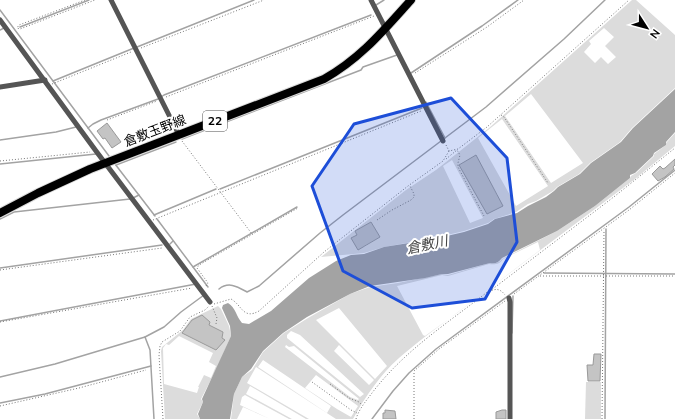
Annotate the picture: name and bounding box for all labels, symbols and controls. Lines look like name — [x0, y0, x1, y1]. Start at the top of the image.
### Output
north arrow — [627, 8, 667, 48]
text: N — [646, 26, 663, 41]
street label: 倉敷玉野線 — [121, 111, 189, 151]
road number: 22 — [203, 111, 227, 131]
water label: 倉敷川 — [404, 231, 451, 259]

